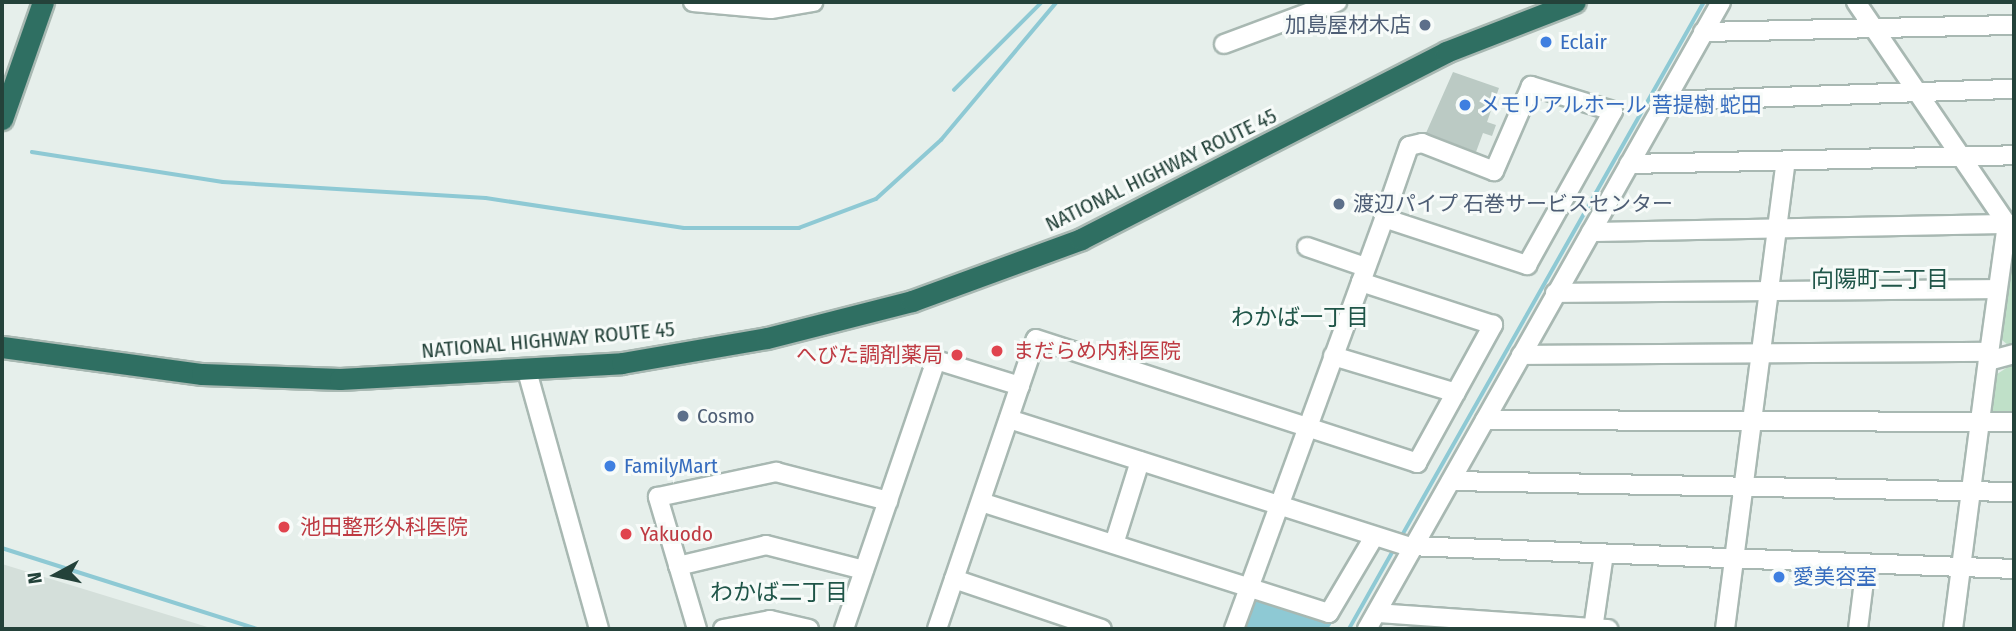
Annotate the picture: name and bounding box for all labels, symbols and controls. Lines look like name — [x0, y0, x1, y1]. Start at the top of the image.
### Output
place label: 加島屋材木店 — [1285, 12, 1411, 38]
marker: 加島屋材木店 — [1417, 17, 1433, 33]
place label: Eclair — [1560, 29, 1607, 55]
marker: Eclair — [1538, 34, 1554, 50]
place label: メモリアルホール 菩提樹 蛇田 — [1479, 92, 1762, 118]
marker: メモリアルホール 菩提樹 蛇田 — [1457, 97, 1473, 113]
street label: NATIONAL HIGHWAY ROUTE 45 — [1041, 103, 1281, 237]
place label: 渡辺パイプ 石巻サービスセンター — [1353, 191, 1673, 217]
marker: 渡辺パイプ 石巻サービスセンター — [1331, 196, 1347, 212]
district label: 向陽町二丁目 — [1811, 265, 1949, 293]
district label: わかば一丁目 — [1231, 303, 1369, 331]
street label: NATIONAL HIGHWAY ROUTE 45 — [420, 316, 676, 364]
place label: まだらめ内科医院 — [1013, 338, 1181, 364]
marker: まだらめ内科医院 — [987, 341, 1007, 361]
place label: へびた調剤薬局 — [796, 342, 943, 368]
marker: へびた調剤薬局 — [949, 347, 965, 363]
place label: Cosmo — [697, 403, 754, 429]
marker: Cosmo — [675, 408, 691, 424]
place label: FamilyMart — [624, 453, 718, 479]
marker: FamilyMart — [602, 458, 618, 474]
place label: 池田整形外科医院 — [300, 514, 468, 540]
marker: 池田整形外科医院 — [274, 517, 294, 537]
place label: Yakuodo — [640, 521, 713, 547]
marker: Yakuodo — [618, 526, 634, 542]
north arrow — [21, 540, 91, 610]
place label: 愛美容室 — [1793, 564, 1877, 590]
marker: 愛美容室 — [1771, 569, 1787, 585]
text: N — [23, 571, 47, 585]
district label: わかば二丁目 — [710, 578, 848, 606]

